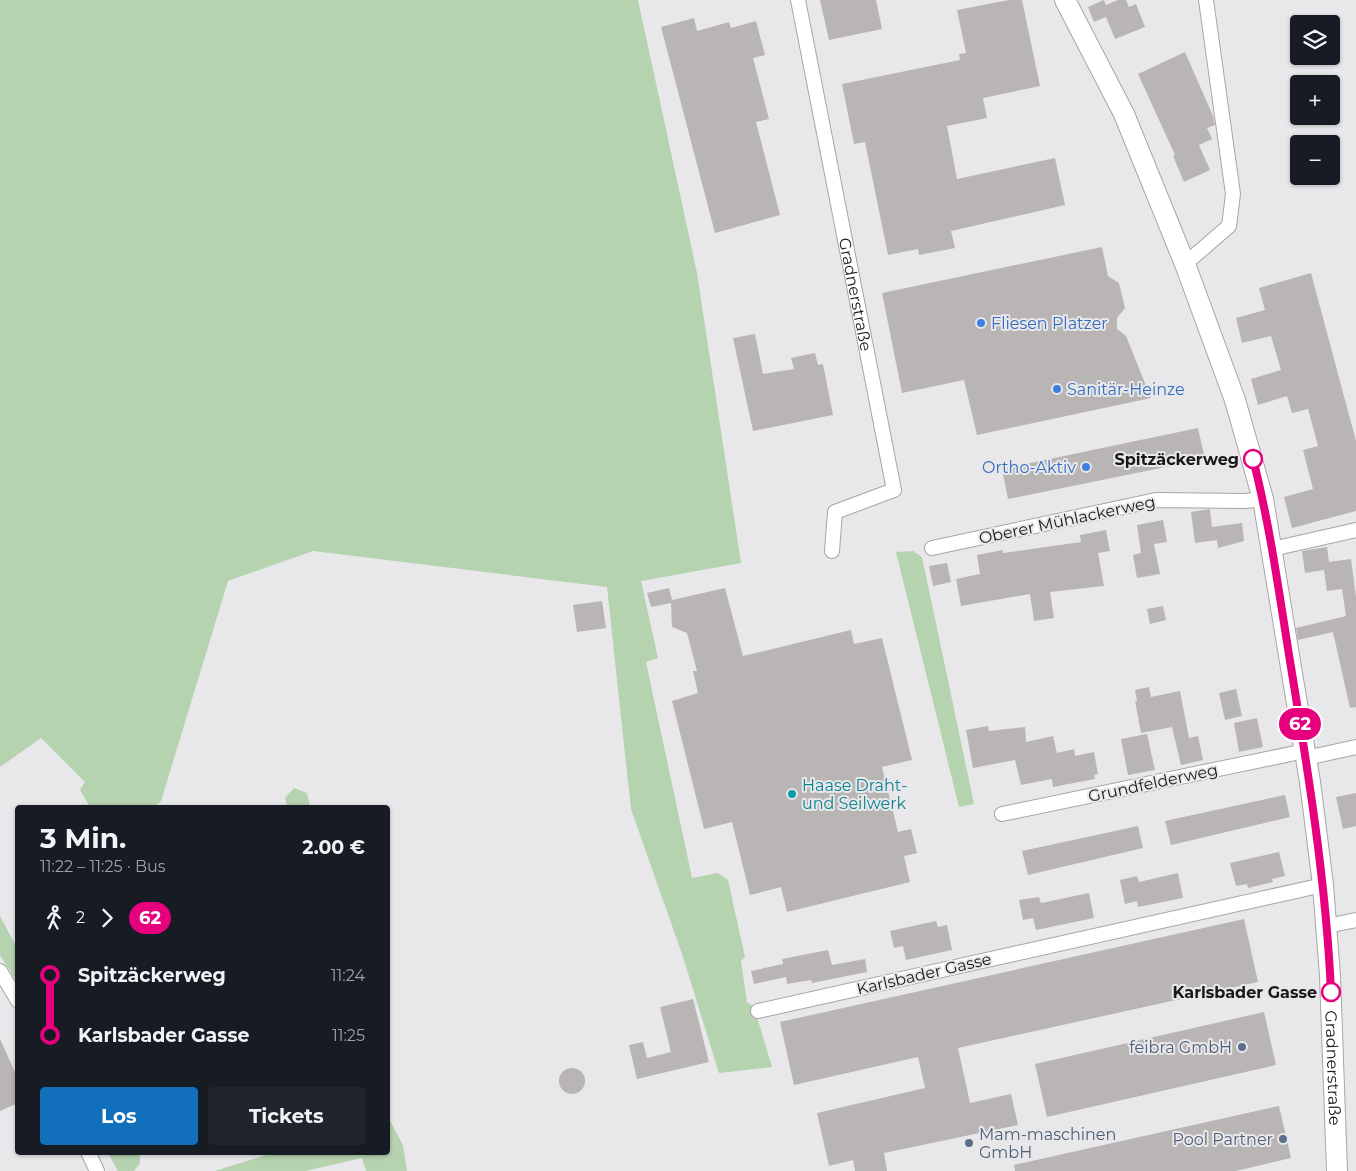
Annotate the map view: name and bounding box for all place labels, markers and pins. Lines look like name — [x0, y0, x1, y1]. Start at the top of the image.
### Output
place label: Fliesen Platzer — [991, 314, 1108, 333]
marker: Fliesen Platzer — [975, 317, 987, 329]
place label: Sanitär-Heinze — [1067, 380, 1185, 399]
marker: Sanitär-Heinze — [1051, 383, 1063, 395]
marker: Spitzäckerweg — [1243, 449, 1263, 469]
place label: Spitzäckerweg — [1115, 450, 1239, 469]
place label: Ortho-Aktiv — [982, 458, 1076, 477]
marker: Ortho-Aktiv — [1080, 461, 1092, 473]
place label: Haase Draht- und Seilwerk — [802, 776, 907, 813]
marker: Haase Draht- und Seilwerk — [786, 788, 798, 800]
marker: Karlsbader Gasse — [1321, 982, 1341, 1002]
place label: Karlsbader Gasse — [1173, 983, 1317, 1002]
place label: feibra GmbH — [1129, 1038, 1232, 1057]
marker: feibra GmbH — [1236, 1041, 1248, 1053]
place label: Mam-maschinen GmbH — [979, 1125, 1116, 1162]
place label: Pool Partner — [1172, 1130, 1273, 1149]
marker: Pool Partner — [1277, 1133, 1289, 1145]
marker: Mam-maschinen GmbH — [963, 1137, 975, 1149]

